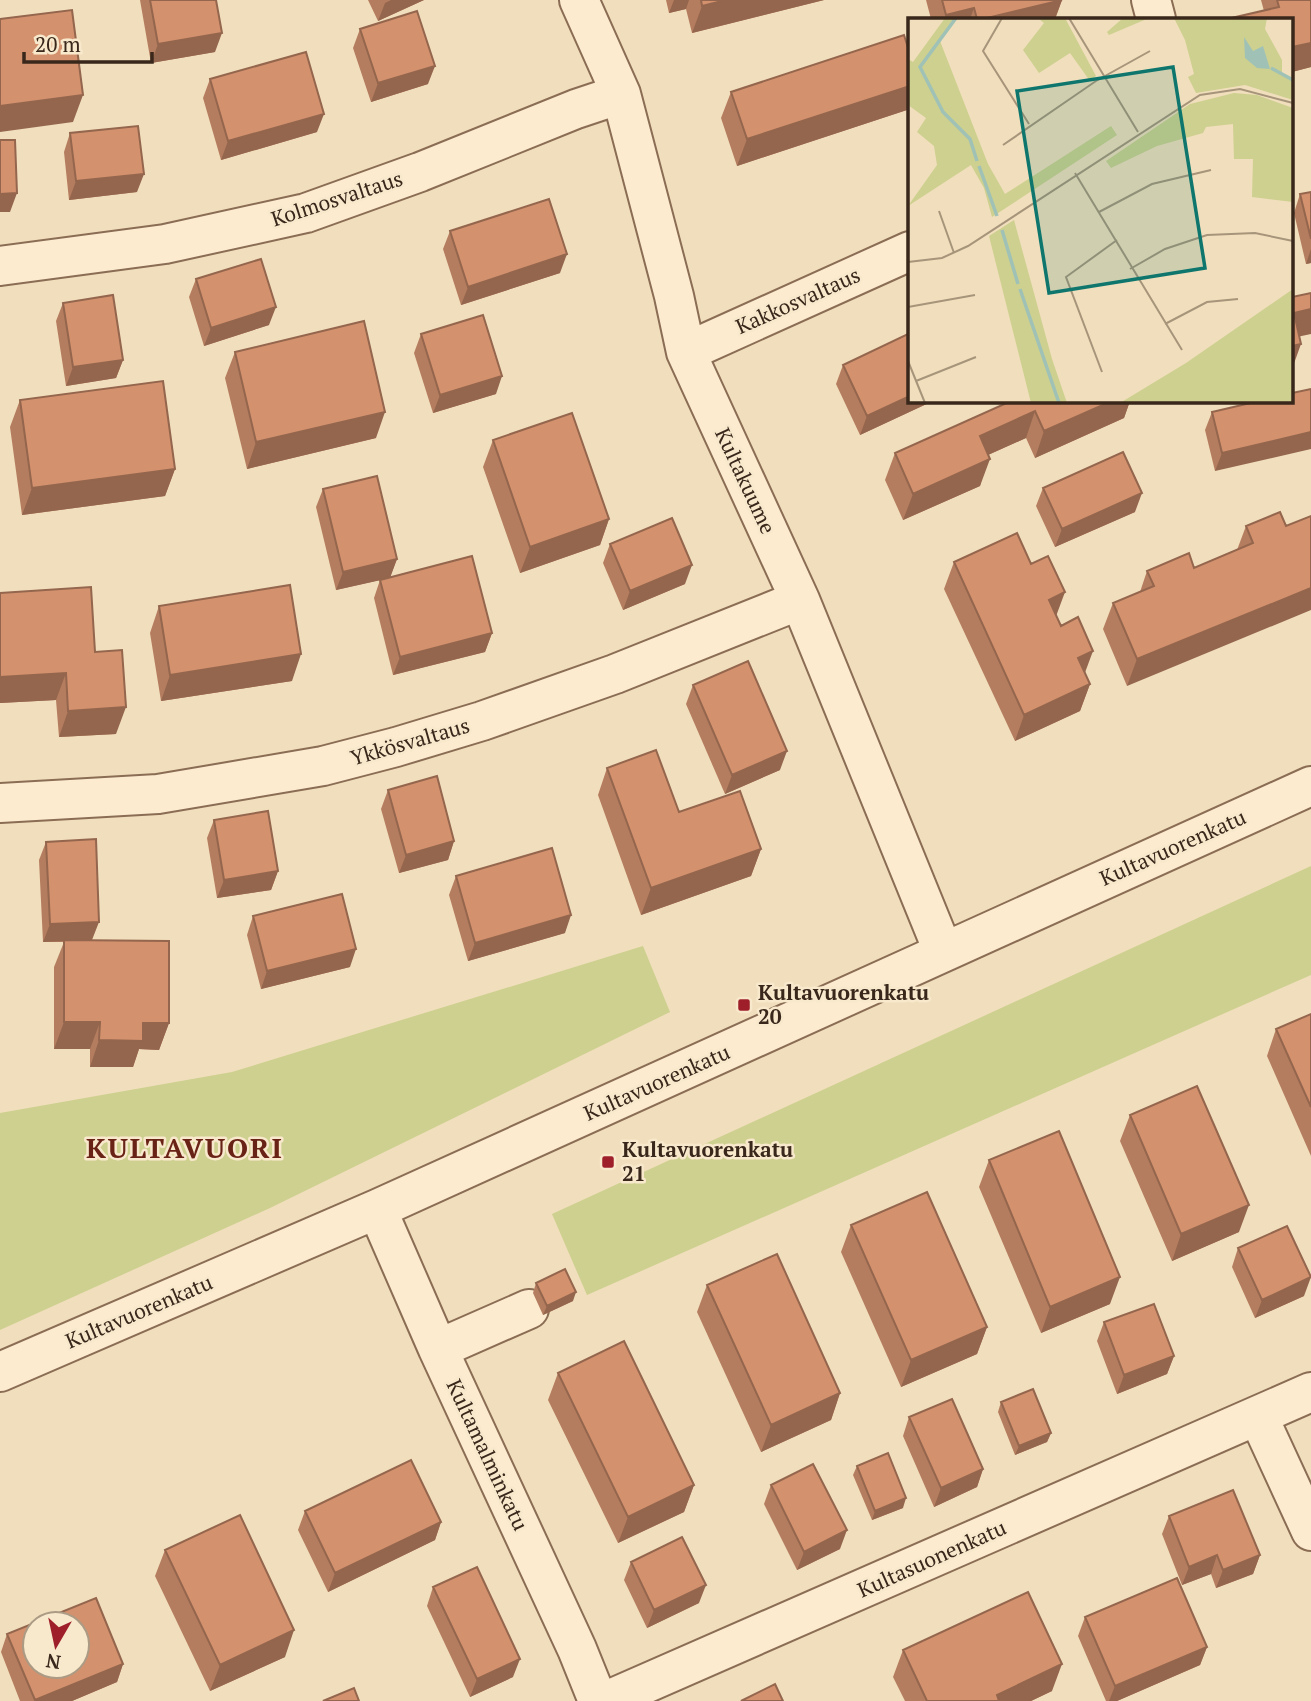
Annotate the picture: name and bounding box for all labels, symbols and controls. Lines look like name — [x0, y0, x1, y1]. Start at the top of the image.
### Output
inset map — [908, 18, 1294, 402]
scale bar — [24, 21, 152, 65]
text: 20 m — [35, 30, 81, 58]
street label: Kolmosvaltaus — [267, 164, 406, 232]
street label: Kakkosvaltaus — [731, 260, 864, 340]
street label: Kultakuume — [709, 423, 783, 538]
street label: Ykkösvaltaus — [347, 711, 473, 771]
street label: Kultavuorenkatu — [1095, 802, 1250, 892]
place label: Kultavuorenkatu 20 — [758, 978, 929, 1030]
marker: Kultavuorenkatu 20 — [736, 997, 752, 1013]
street label: Kultavuorenkatu — [579, 1037, 734, 1127]
district label: KULTAVUORI — [86, 1129, 284, 1166]
place label: Kultavuorenkatu 21 — [622, 1135, 793, 1187]
marker: Kultavuorenkatu 21 — [600, 1154, 616, 1170]
street label: Kultavuorenkatu — [61, 1268, 216, 1355]
street label: Kultamalminkatu — [441, 1375, 535, 1535]
street label: Kultasuonenkatu — [853, 1513, 1010, 1603]
north arrow — [21, 1610, 91, 1680]
text: N — [44, 1649, 62, 1676]

